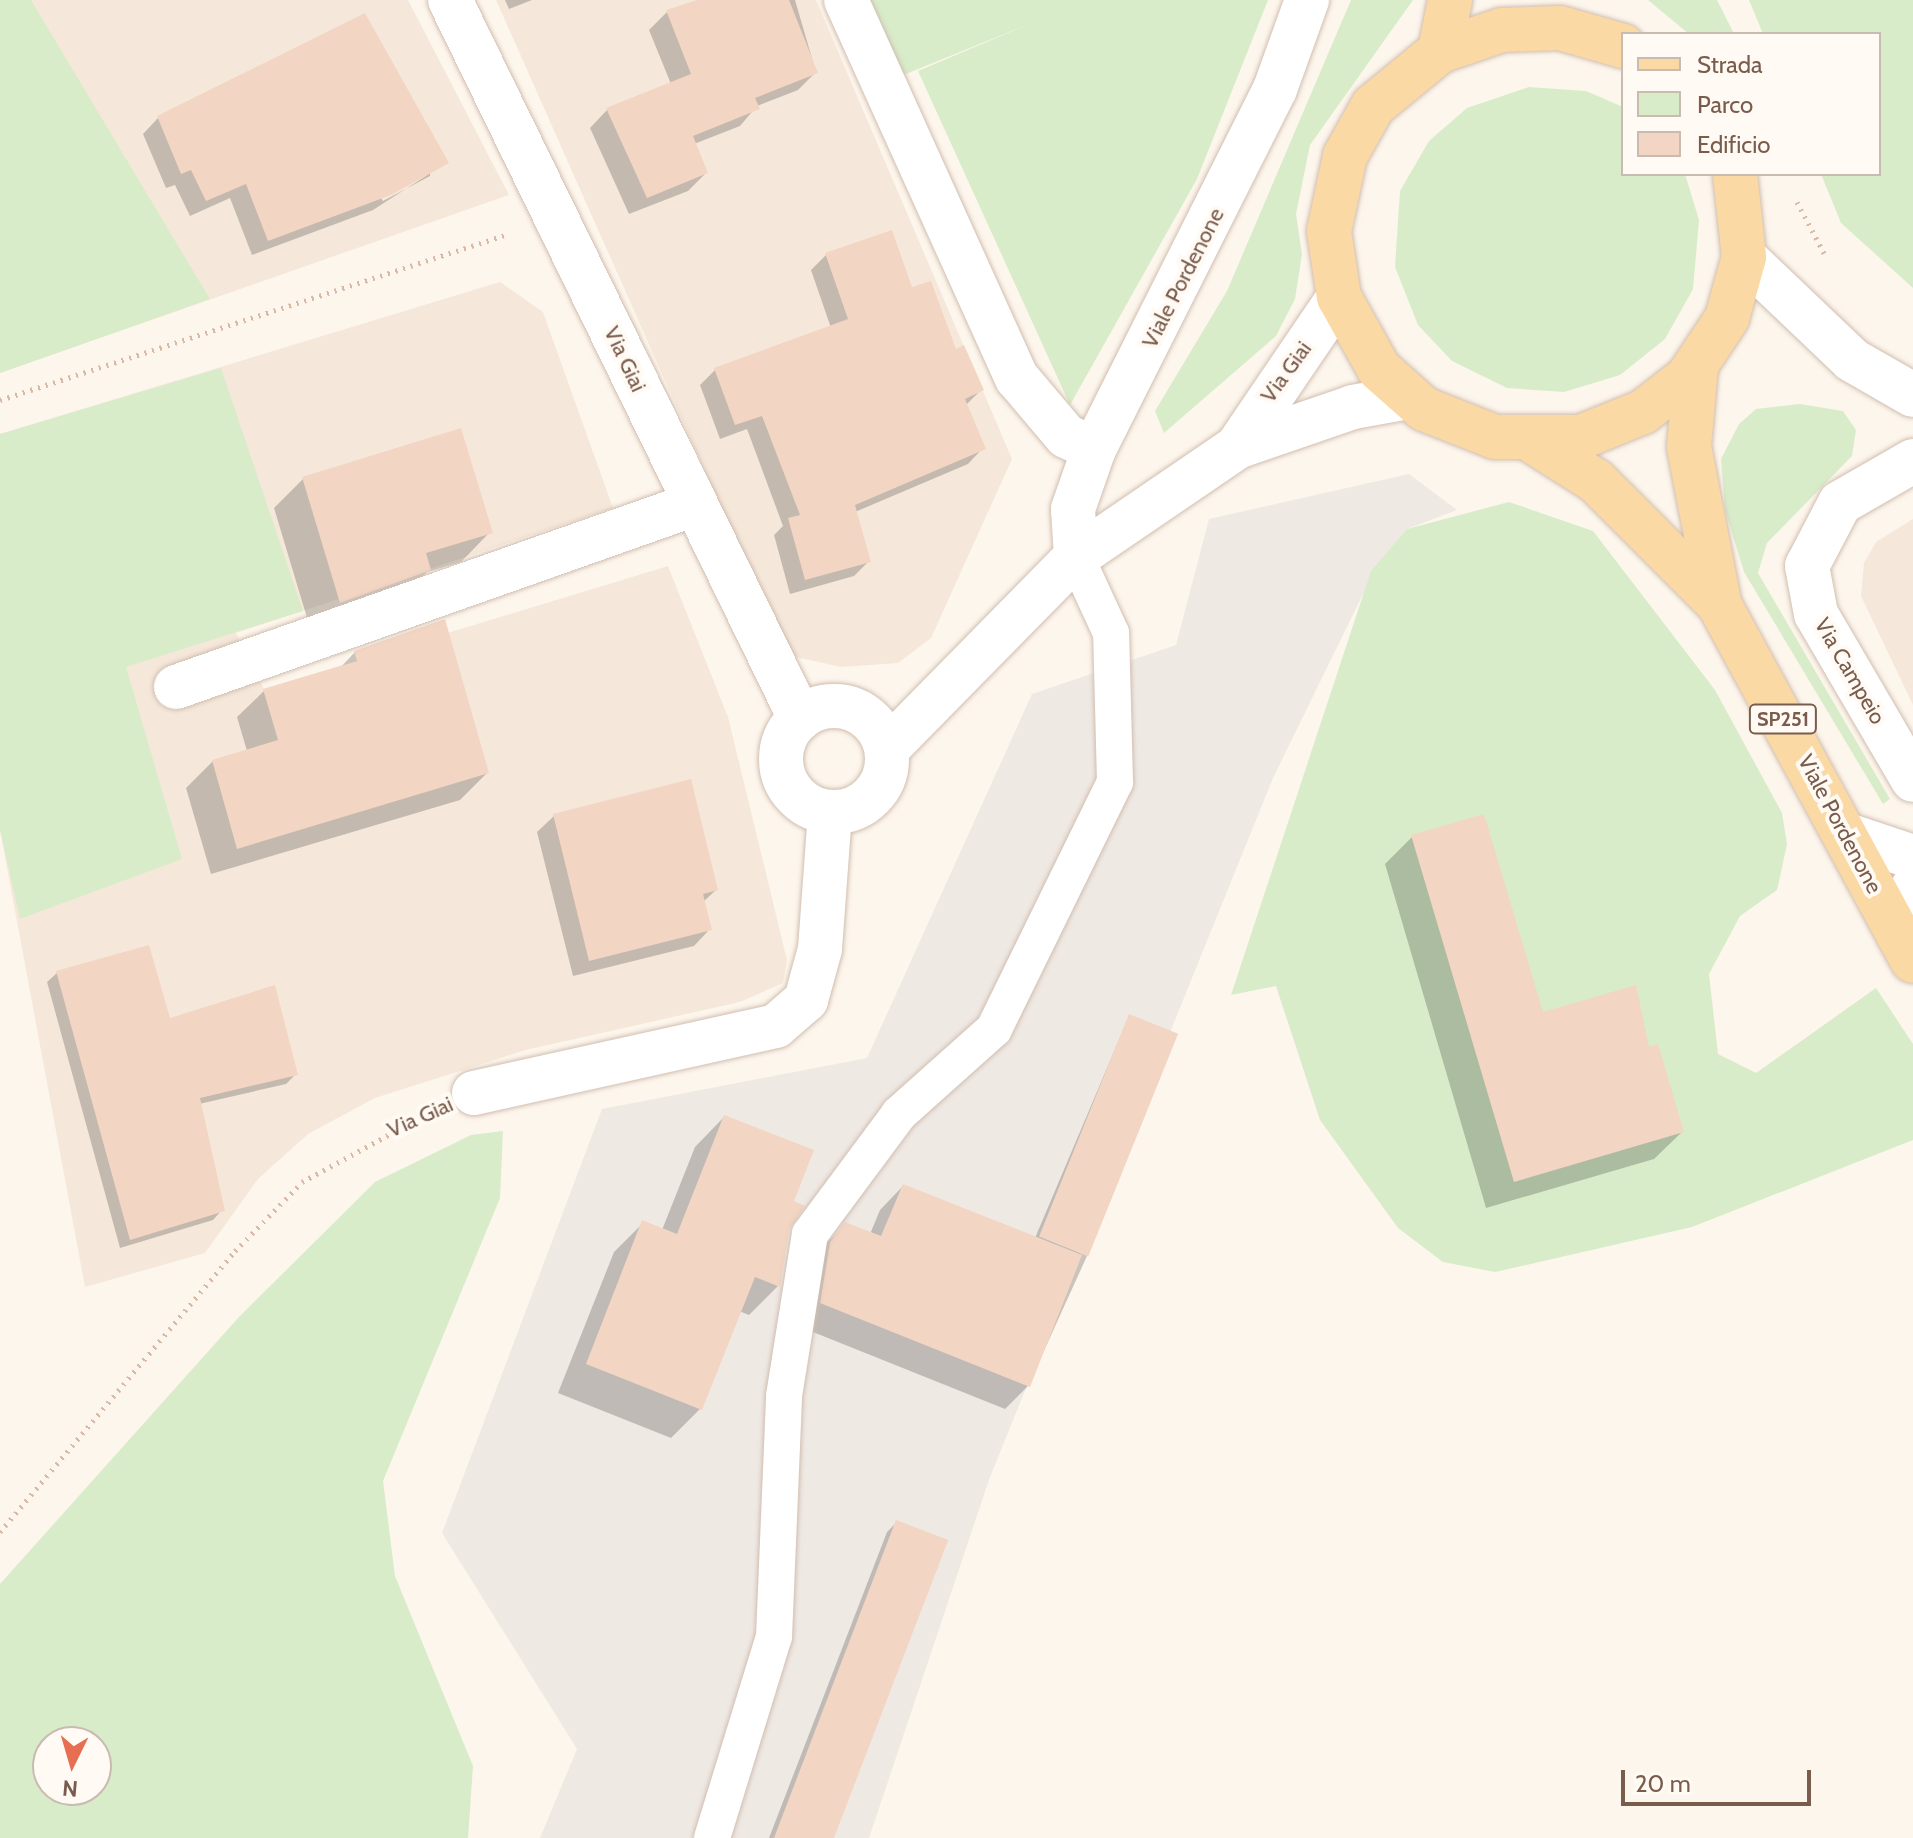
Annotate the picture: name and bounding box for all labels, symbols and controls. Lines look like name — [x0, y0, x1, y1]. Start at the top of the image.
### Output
legend — [1621, 32, 1881, 176]
text: Strada — [1697, 50, 1763, 79]
text: Parco — [1697, 90, 1753, 119]
text: Edificio — [1697, 130, 1771, 159]
street label: Viale Pordenone — [1136, 204, 1230, 352]
street label: Via Giai — [598, 322, 652, 396]
street label: Via Giai — [1255, 336, 1317, 408]
street label: Via Campeio — [1809, 613, 1891, 729]
road number: SP251 — [1747, 703, 1819, 735]
street label: Viale Pordenone — [1792, 750, 1888, 898]
street label: Via Giai — [383, 1091, 457, 1143]
north arrow — [32, 1726, 112, 1806]
scale bar — [1625, 1754, 1815, 1804]
text: 20 m — [1635, 1769, 1691, 1798]
text: N — [61, 1774, 79, 1803]

